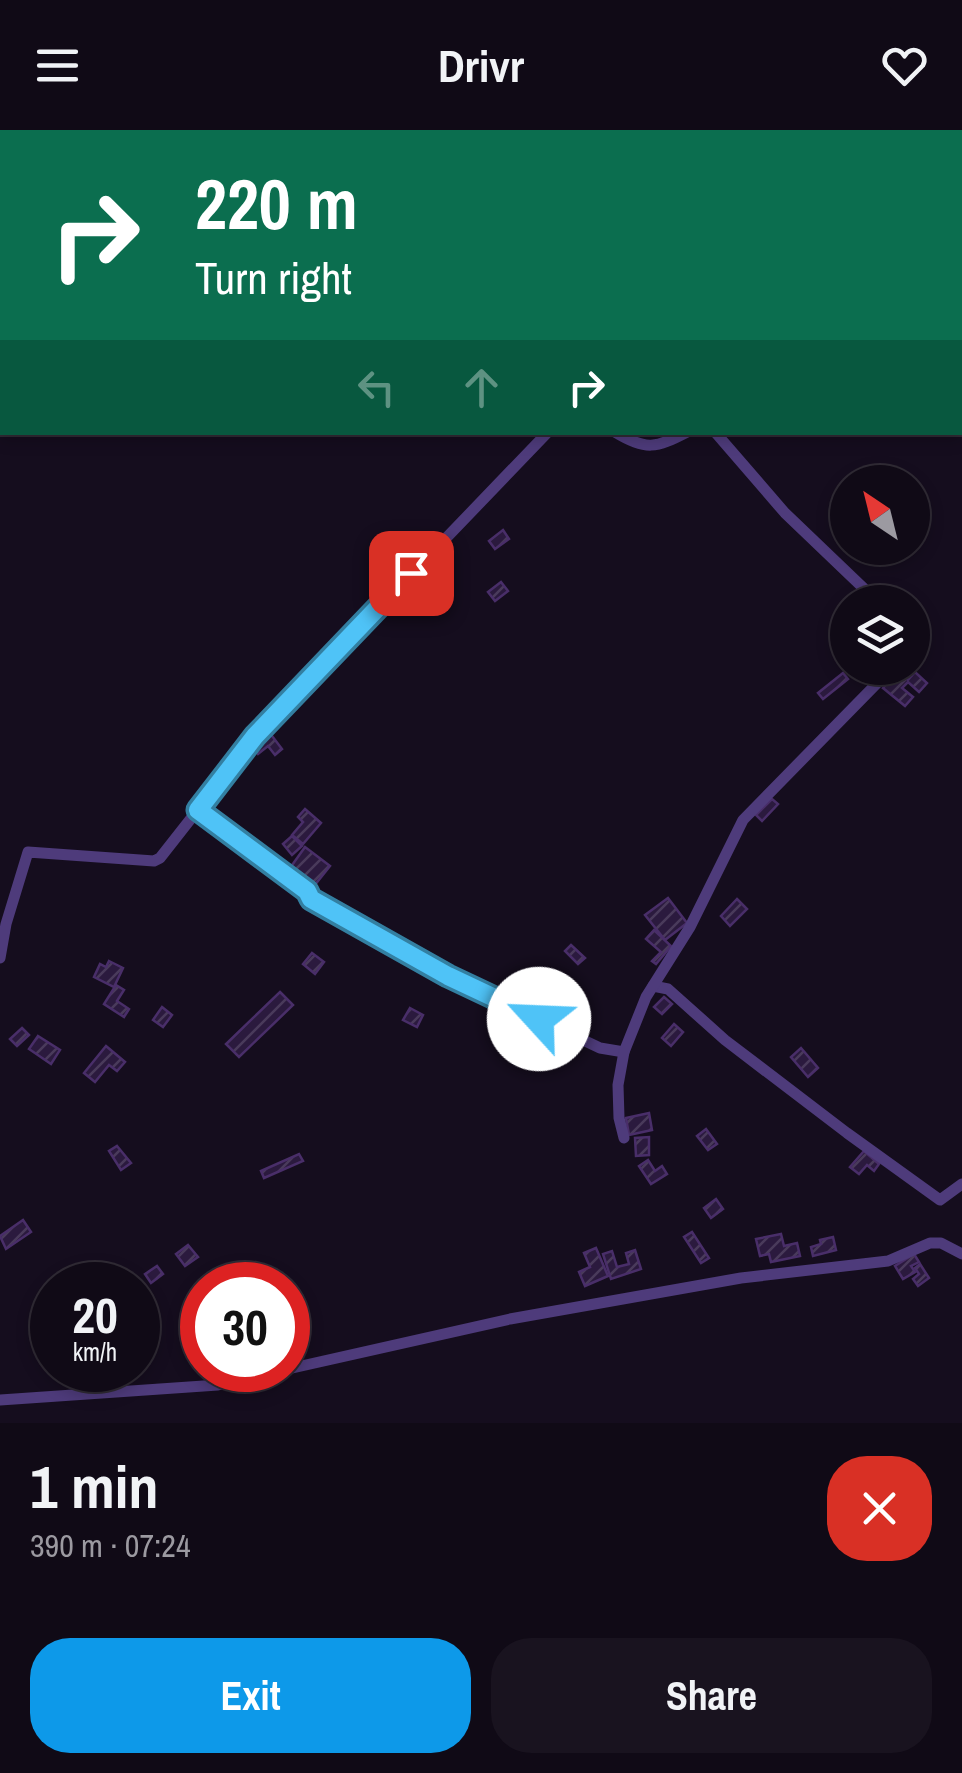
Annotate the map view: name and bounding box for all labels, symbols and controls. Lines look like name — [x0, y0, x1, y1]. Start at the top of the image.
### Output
text: Drivr — [438, 35, 524, 96]
icon: menu — [30, 38, 85, 93]
icon: heart — [877, 38, 932, 93]
text: 220 m — [195, 157, 358, 251]
icon: right — [30, 170, 160, 300]
text: Turn right — [195, 247, 352, 308]
icon: left — [349, 360, 404, 415]
icon: ahead — [454, 360, 509, 415]
icon: right — [559, 360, 614, 415]
north arrow — [830, 465, 930, 565]
map controls — [830, 465, 930, 685]
pin — [369, 531, 454, 616]
icon: arrive — [384, 546, 439, 601]
button: layers — [830, 585, 930, 685]
position arrow — [487, 967, 591, 1071]
speed limit sign: 30 — [180, 1262, 310, 1392]
text: 20 — [72, 1281, 118, 1349]
text: km/h — [73, 1335, 117, 1369]
text: 1 min — [30, 1446, 159, 1527]
button: close — [827, 1456, 932, 1561]
text: 390 m · 07:24 — [30, 1524, 190, 1567]
button: Exit — [30, 1638, 471, 1753]
button: Share — [491, 1638, 932, 1753]

